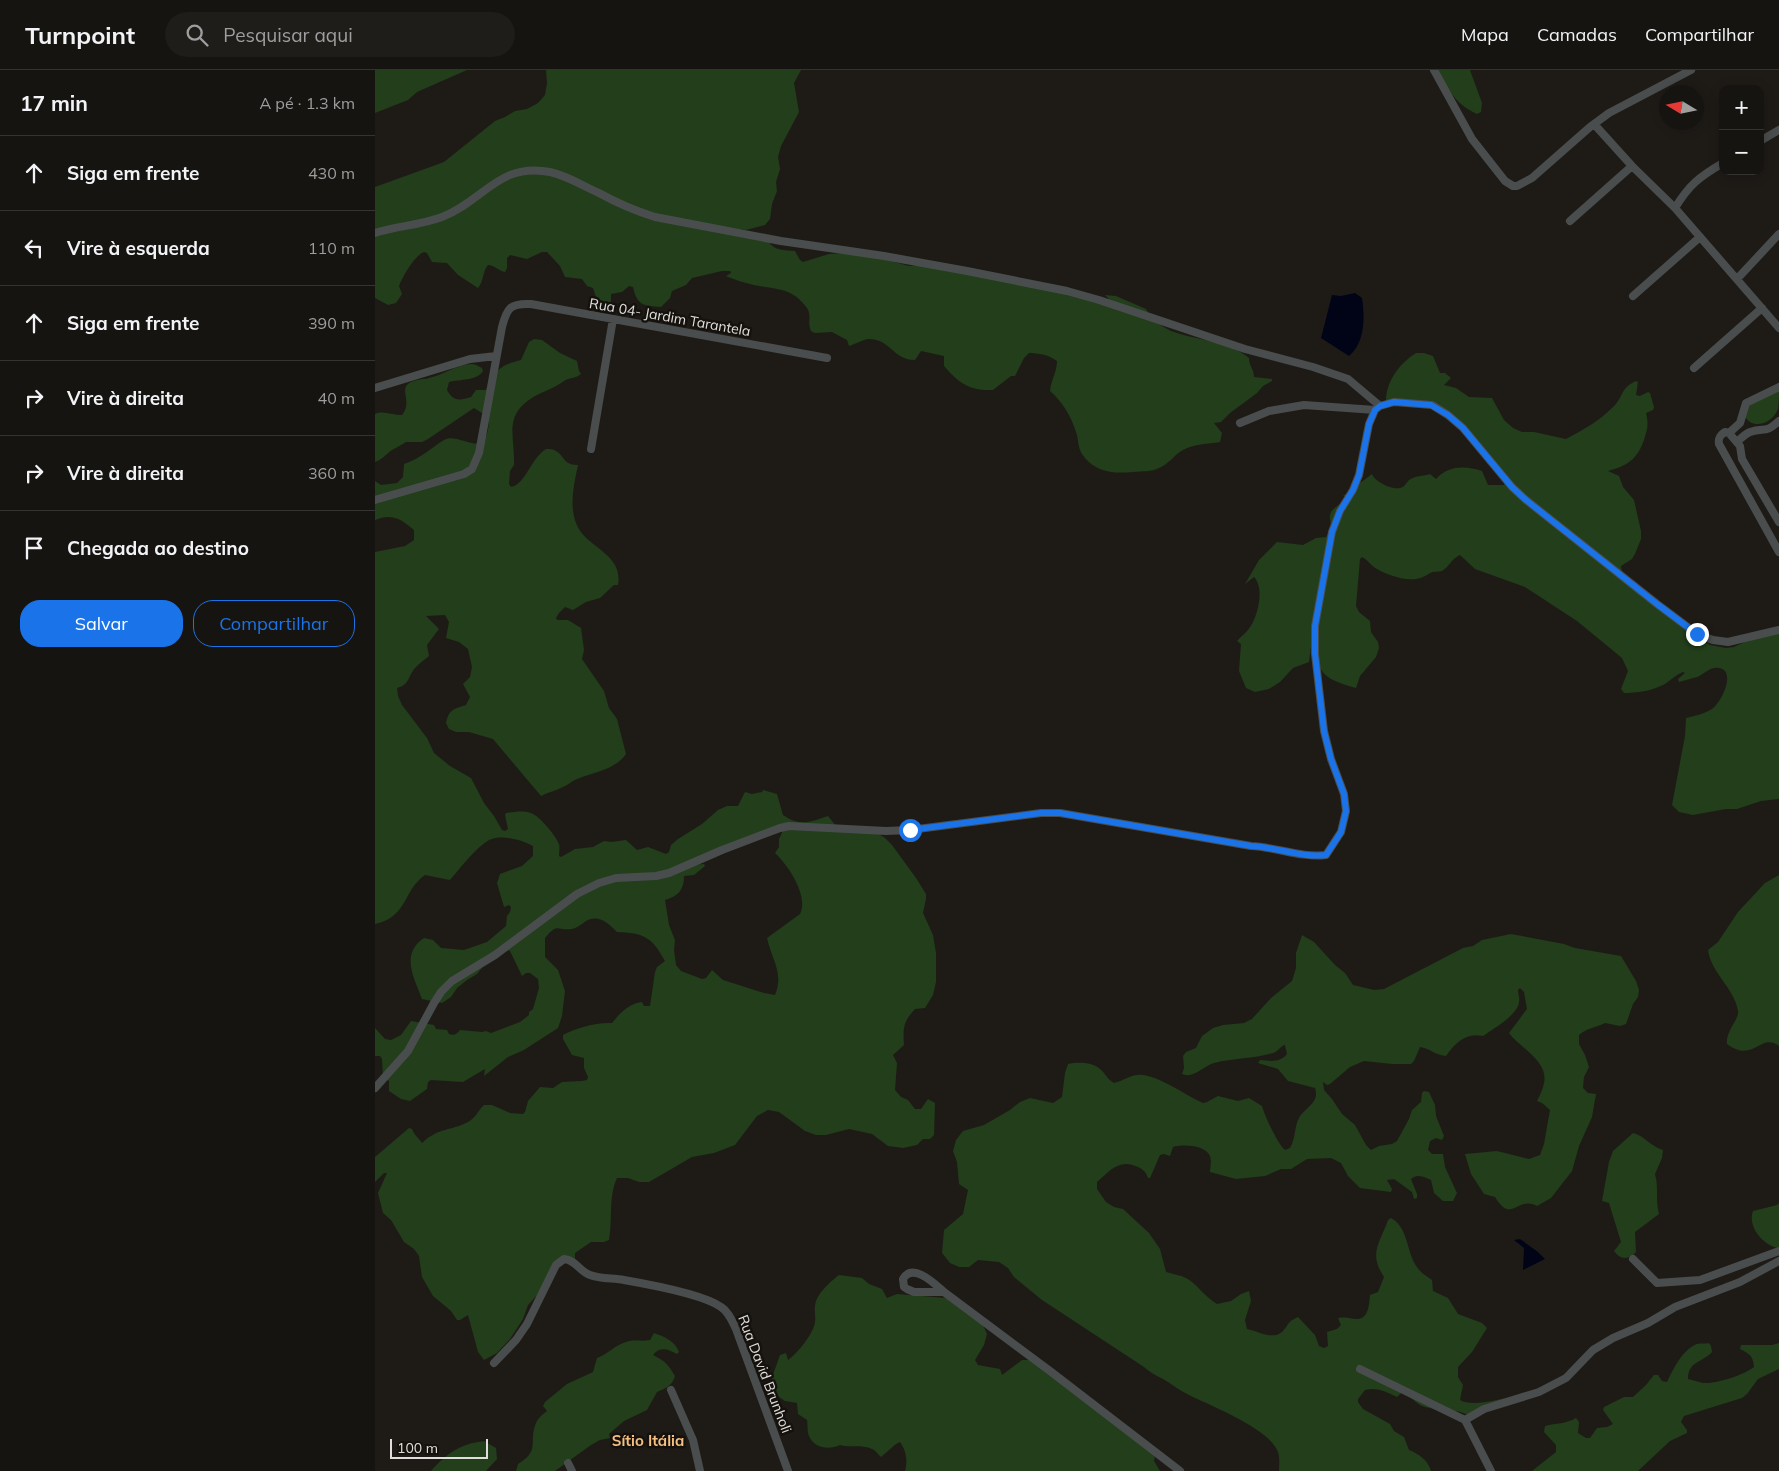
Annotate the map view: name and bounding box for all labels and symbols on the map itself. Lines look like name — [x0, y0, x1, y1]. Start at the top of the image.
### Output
north arrow — [1659, 85, 1704, 130]
street label: Rua 04- Jardim Tarantela — [588, 294, 752, 340]
route end — [1686, 623, 1709, 646]
route start — [899, 819, 922, 842]
street label: Rua David Brunholi — [734, 1312, 796, 1436]
district label: Sítio Itália — [612, 1431, 684, 1450]
scale bar — [390, 1436, 487, 1459]

